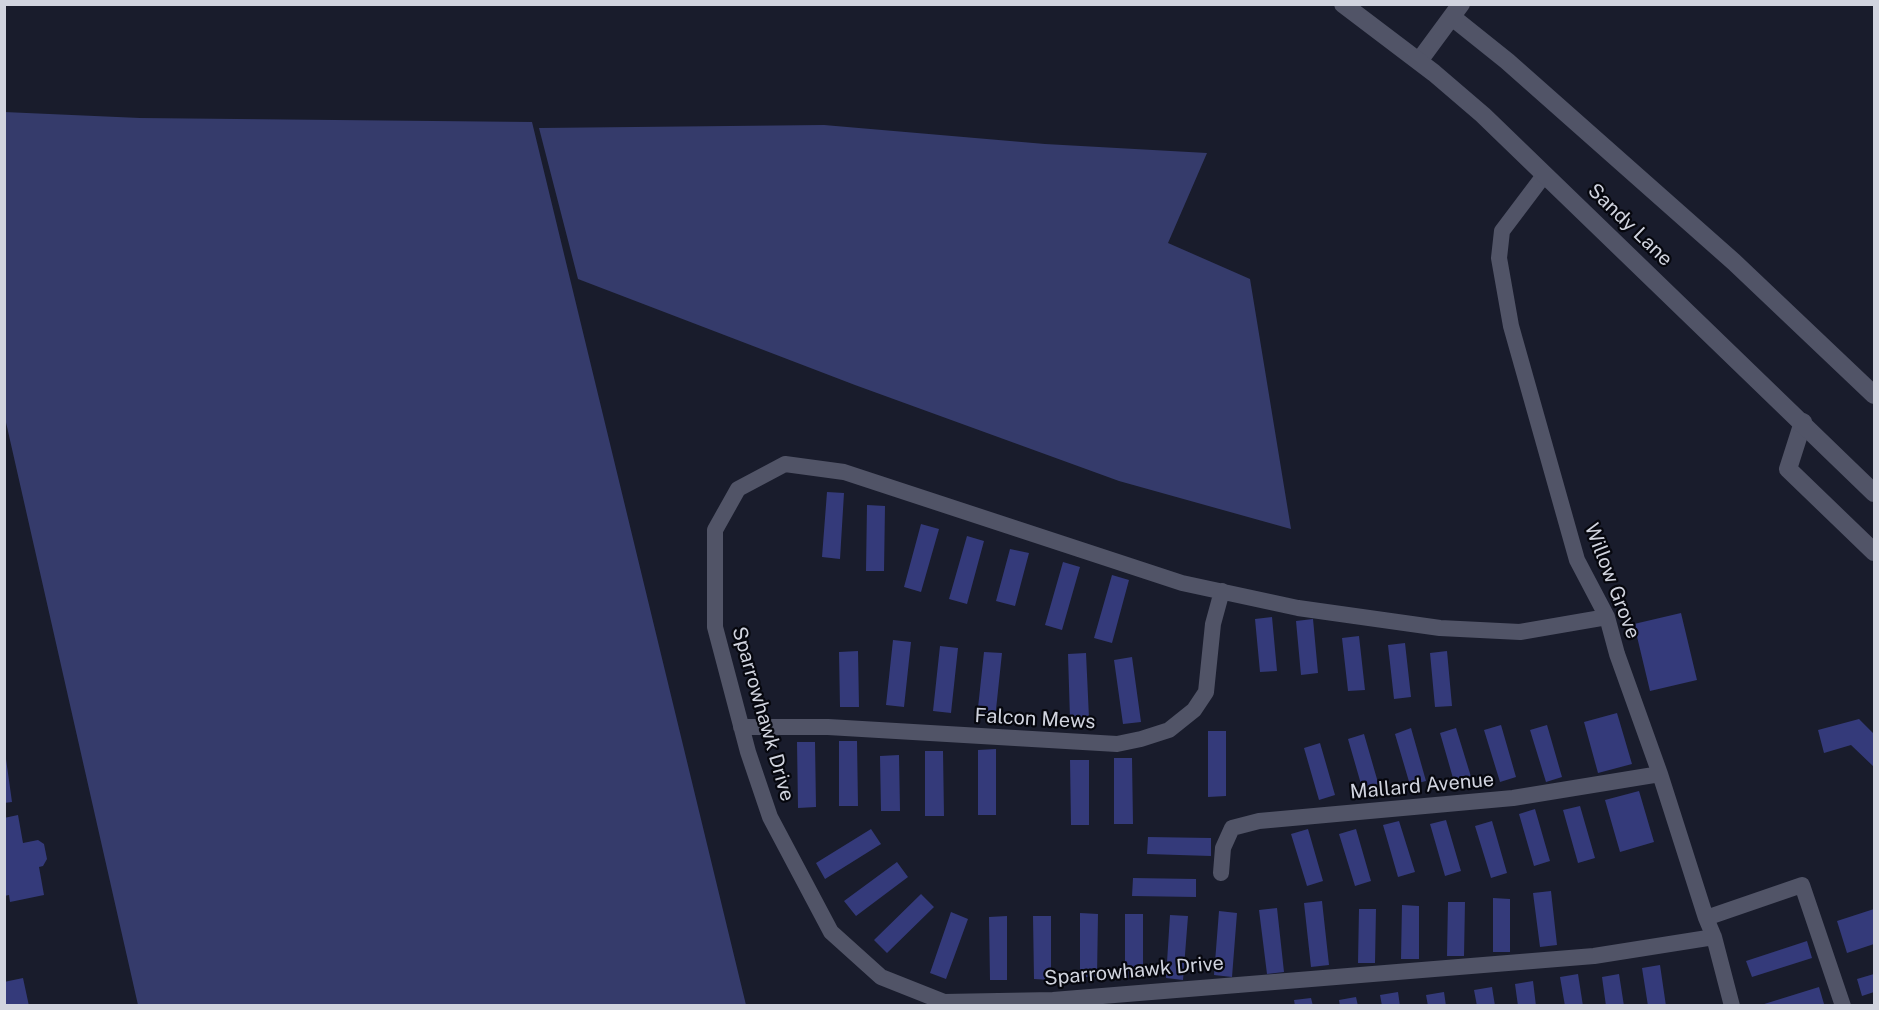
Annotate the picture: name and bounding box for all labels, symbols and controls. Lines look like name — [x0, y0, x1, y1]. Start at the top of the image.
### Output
street label: Sandy Lane — [1583, 179, 1677, 271]
street label: Willow Grove — [1579, 520, 1645, 642]
street label: Sparrowhawk Drive — [727, 624, 799, 804]
street label: Falcon Mews — [974, 704, 1096, 734]
street label: Mallard Avenue — [1349, 768, 1495, 804]
street label: Sparrowhawk Drive — [1043, 951, 1225, 991]

